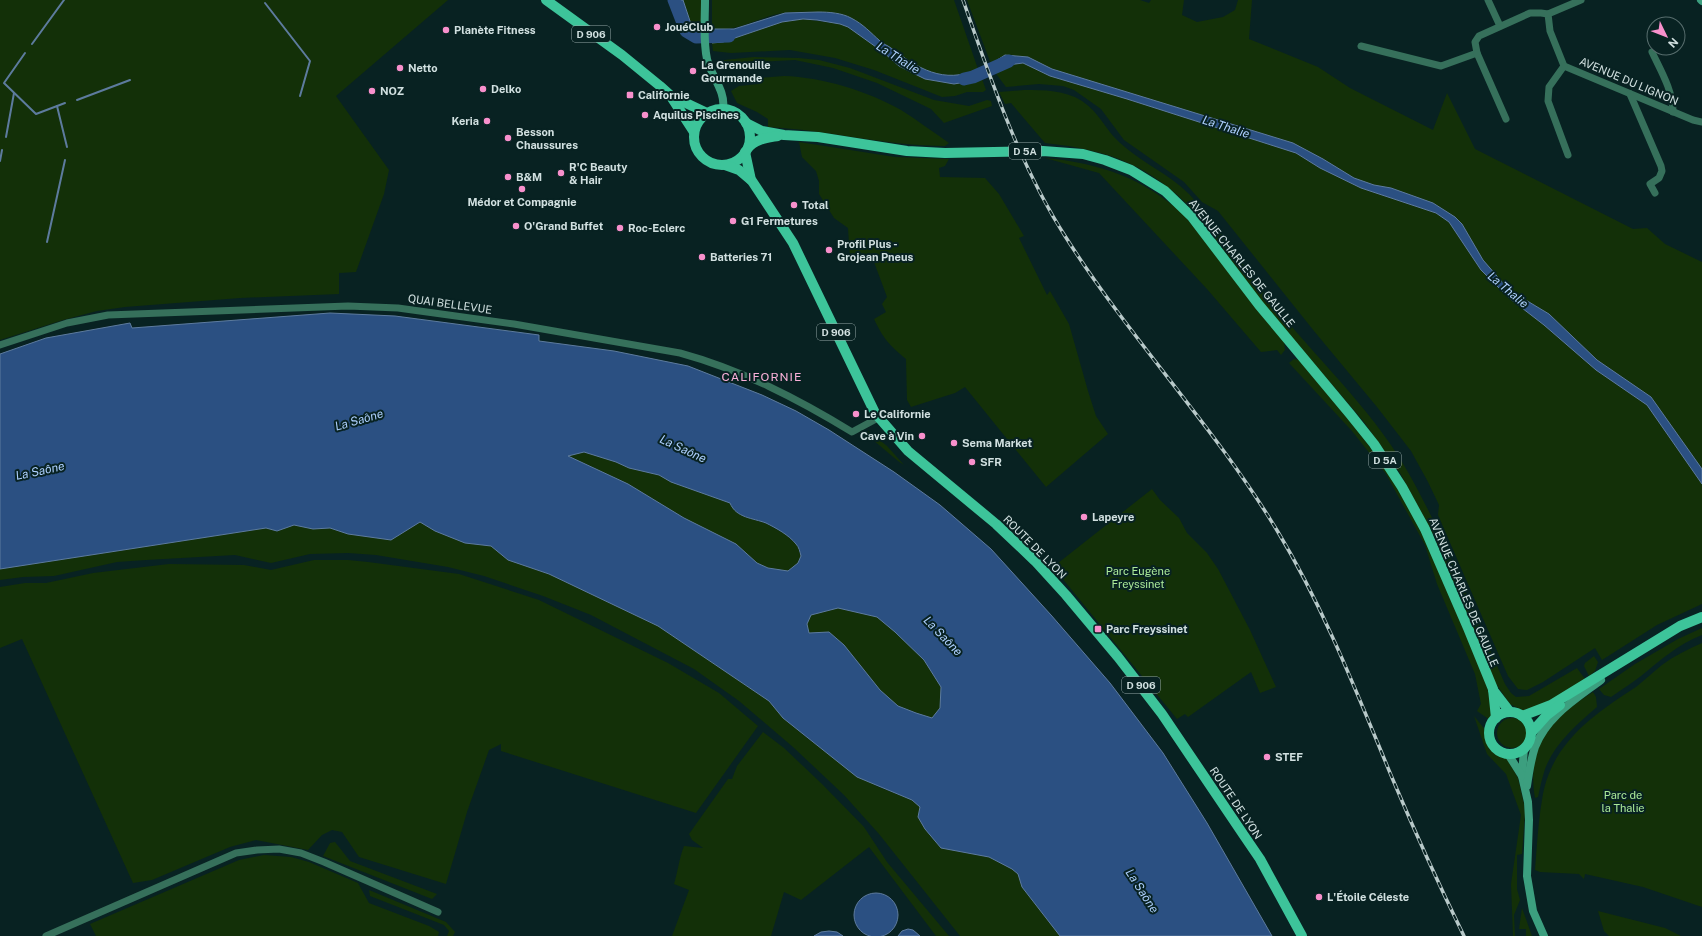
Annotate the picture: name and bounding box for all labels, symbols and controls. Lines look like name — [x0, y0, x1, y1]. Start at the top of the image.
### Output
north arrow — [1646, 16, 1686, 56]
place label: JouéClub — [665, 21, 714, 33]
marker: JouéClub — [652, 22, 662, 32]
place label: Planète Fitness — [454, 24, 536, 36]
marker: Planète Fitness — [441, 25, 451, 35]
road number: D 906 — [572, 26, 610, 42]
text: N — [1666, 36, 1681, 50]
water label: La Thalie — [874, 39, 923, 77]
street label: AVENUE DU LIGNON — [1578, 55, 1680, 107]
place label: La Grenouille Gourmande — [701, 59, 771, 84]
place label: Netto — [408, 62, 438, 74]
marker: Netto — [395, 63, 405, 73]
marker: La Grenouille Gourmande — [688, 66, 698, 76]
place label: Delko — [491, 83, 521, 95]
marker: Delko — [478, 84, 488, 94]
place label: NOZ — [380, 85, 404, 97]
marker: NOZ — [367, 86, 377, 96]
place label: Californie — [638, 89, 689, 101]
marker: Californie — [625, 90, 635, 100]
place label: Aquilus Piscines — [653, 109, 739, 121]
marker: Aquilus Piscines — [640, 110, 650, 120]
water label: La Thalie — [1201, 113, 1252, 141]
place label: Keria — [451, 115, 479, 127]
marker: Keria — [482, 116, 492, 126]
place label: Besson Chaussures — [516, 126, 578, 151]
marker: Besson Chaussures — [503, 133, 513, 143]
road number: D 5A — [1009, 143, 1041, 159]
place label: R'C Beauty & Hair — [569, 161, 628, 186]
marker: R'C Beauty & Hair — [556, 168, 566, 178]
place label: B&M — [516, 171, 542, 183]
marker: B&M — [503, 172, 513, 182]
marker: Médor et Compagnie — [517, 184, 527, 194]
place label: Médor et Compagnie — [467, 196, 577, 208]
street label: AVENUE CHARLES DE GAULLE — [1187, 197, 1297, 329]
place label: Total — [802, 199, 829, 211]
marker: Total — [789, 200, 799, 210]
place label: G1 Fermetures — [741, 215, 818, 227]
marker: G1 Fermetures — [728, 216, 738, 226]
place label: O'Grand Buffet — [524, 220, 604, 232]
marker: O'Grand Buffet — [511, 221, 521, 231]
place label: Roc-Eclerc — [628, 222, 685, 234]
marker: Roc-Eclerc — [615, 223, 625, 233]
place label: Profil Plus - Grojean Pneus — [837, 238, 913, 263]
marker: Profil Plus - Grojean Pneus — [824, 245, 834, 255]
place label: Batteries 71 — [710, 251, 772, 263]
marker: Batteries 71 — [697, 252, 707, 262]
water label: La Thalie — [1485, 269, 1532, 311]
street label: QUAI BELLEVUE — [407, 292, 493, 316]
road number: D 906 — [817, 324, 855, 340]
district label: CALIFORNIE — [722, 370, 802, 384]
water label: La Saône — [333, 406, 385, 434]
place label: Le Californie — [864, 408, 931, 420]
marker: Le Californie — [851, 409, 861, 419]
place label: Cave à Vin — [860, 430, 914, 442]
marker: Cave à Vin — [917, 431, 927, 441]
water label: La Saône — [658, 432, 709, 466]
place label: Sema Market — [962, 437, 1033, 449]
marker: Sema Market — [949, 438, 959, 448]
road number: D 5A — [1369, 452, 1401, 468]
place label: SFR — [980, 456, 1002, 468]
marker: SFR — [967, 457, 977, 467]
water label: La Saône — [14, 459, 66, 483]
place label: Lapeyre — [1092, 511, 1134, 523]
marker: Lapeyre — [1079, 512, 1089, 522]
street label: ROUTE DE LYON — [1001, 513, 1069, 581]
street label: AVENUE CHARLES DE GAULLE — [1427, 516, 1501, 668]
park label: Parc Eugène Freyssinet — [1106, 565, 1170, 590]
water label: La Saône — [921, 613, 966, 659]
place label: Parc Freyssinet — [1106, 623, 1188, 635]
marker: Parc Freyssinet — [1093, 624, 1103, 634]
road number: D 906 — [1122, 677, 1160, 693]
place label: STEF — [1275, 751, 1303, 763]
marker: STEF — [1262, 752, 1272, 762]
street label: ROUTE DE LYON — [1207, 765, 1265, 841]
park label: Parc de la Thalie — [1601, 789, 1645, 814]
water label: La Saône — [1123, 866, 1162, 916]
place label: L'Étoile Céleste — [1327, 890, 1409, 903]
marker: L'Étoile Céleste — [1314, 892, 1324, 902]

